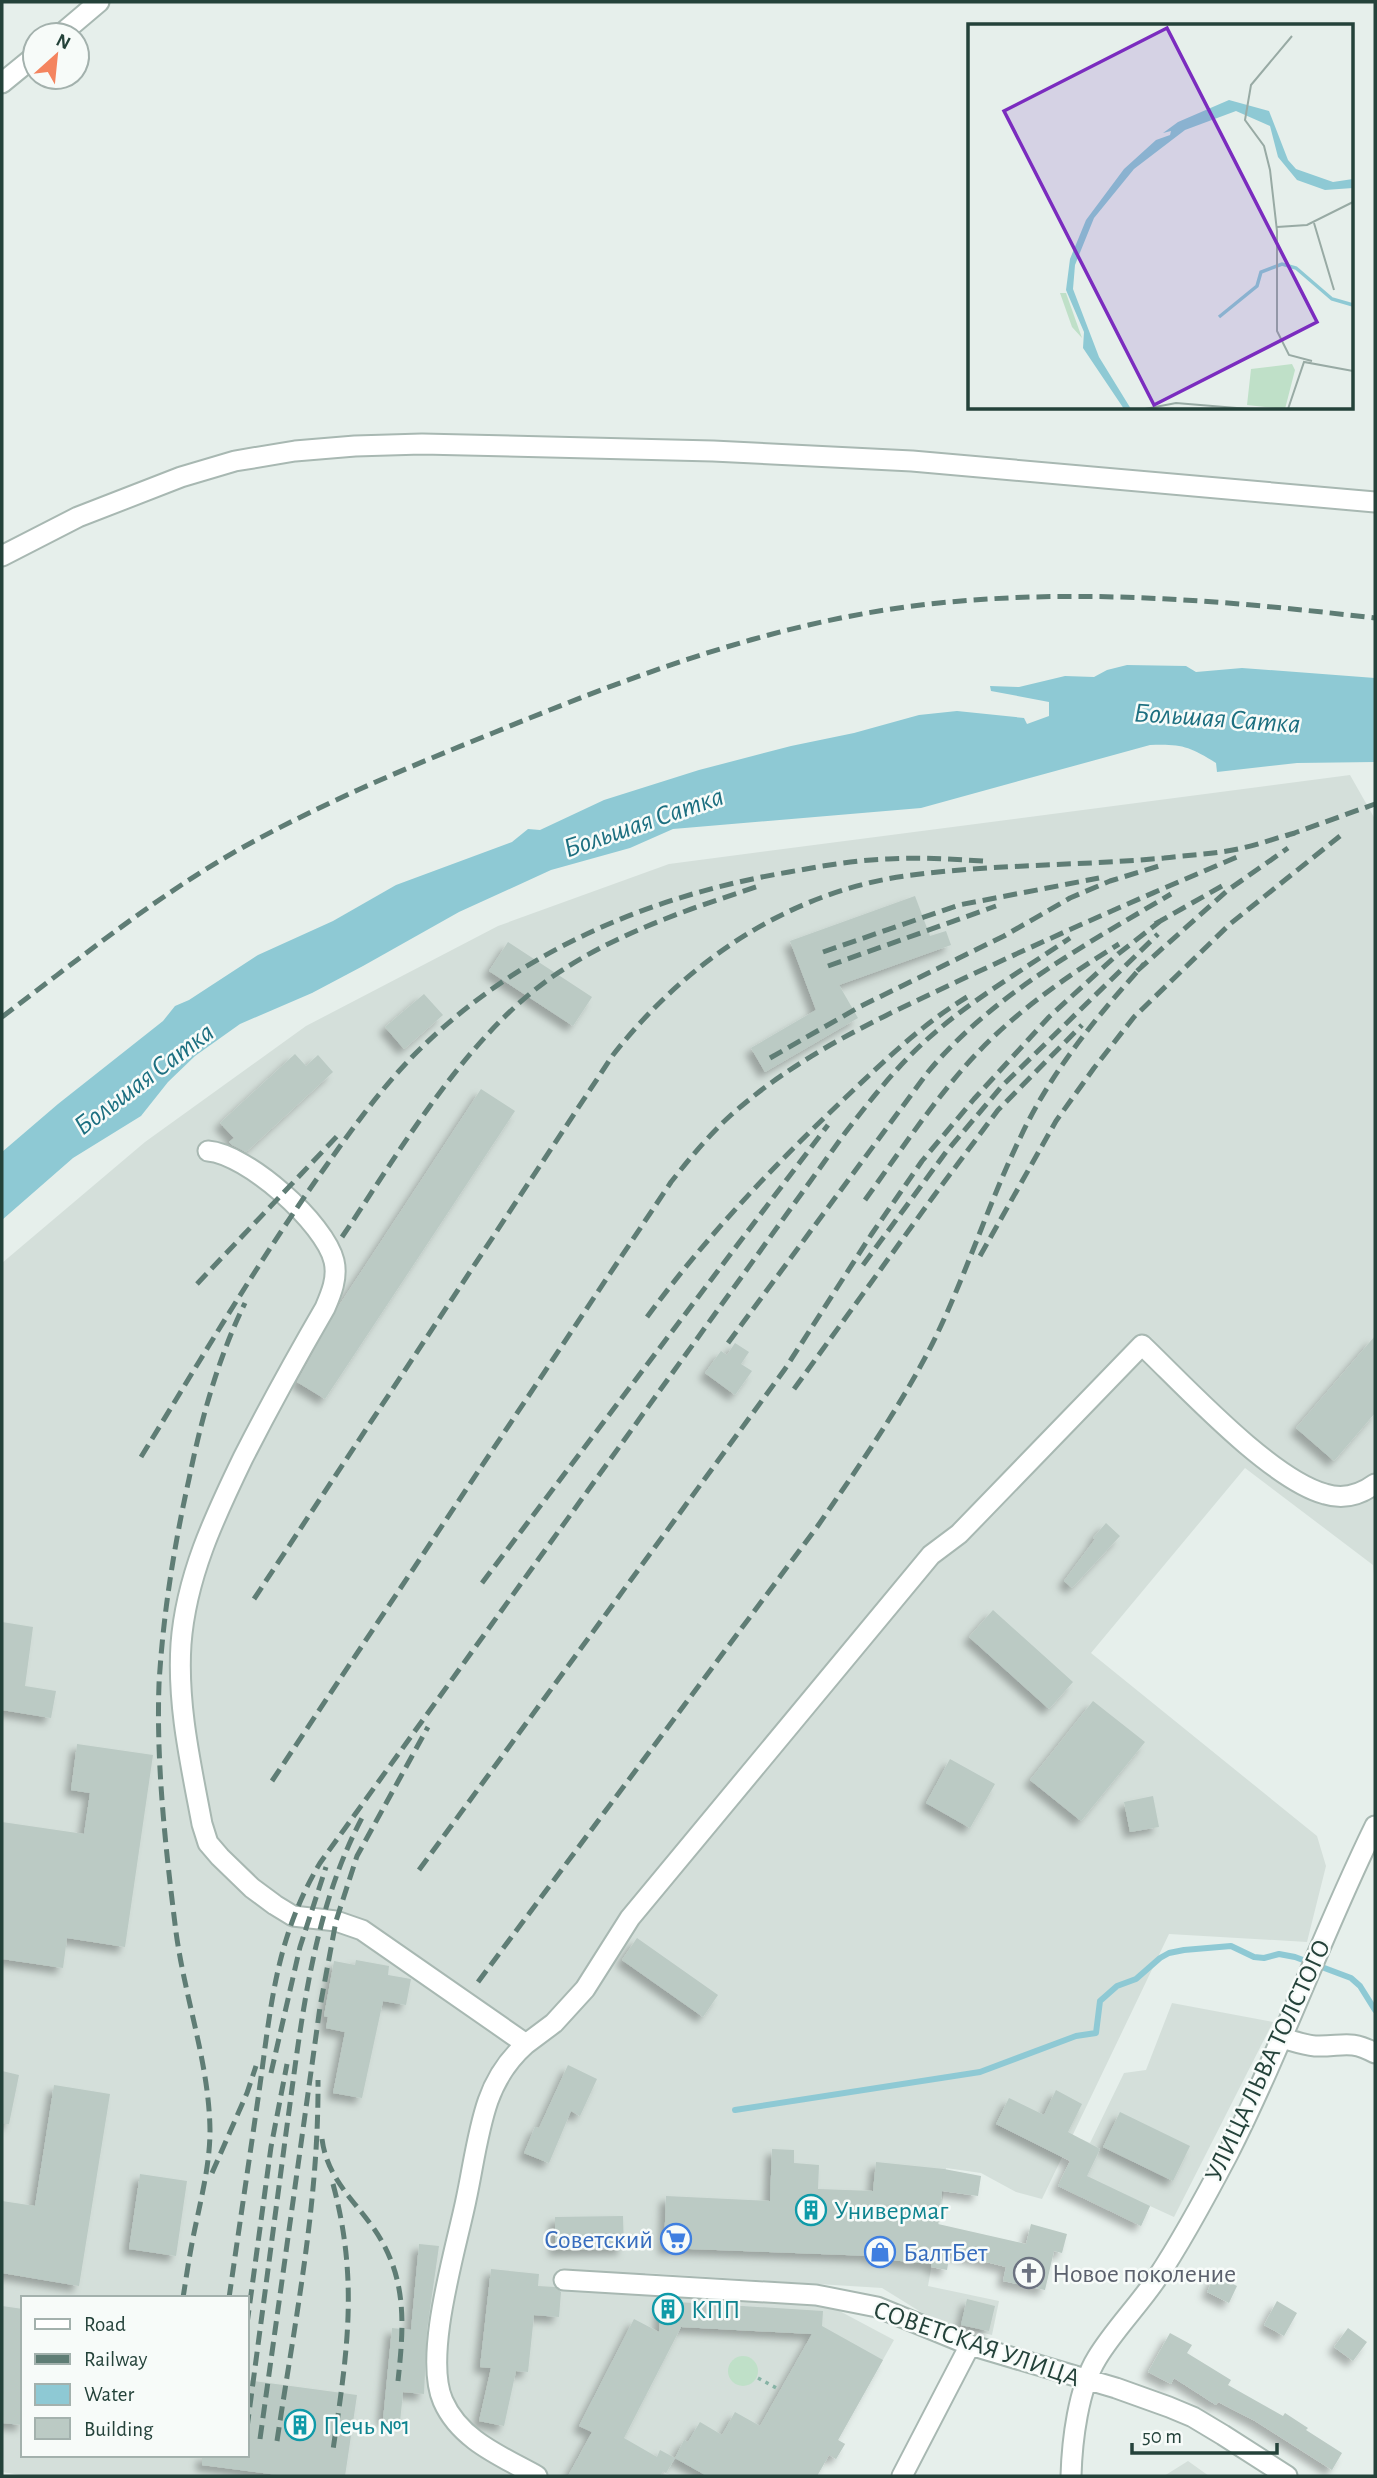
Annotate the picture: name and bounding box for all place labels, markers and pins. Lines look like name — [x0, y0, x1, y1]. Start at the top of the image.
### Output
building icon: Универмаг — [794, 2193, 828, 2227]
place label: Универмаг — [834, 2198, 949, 2224]
supermarket icon: Советский — [659, 2222, 693, 2256]
place label: Советский — [544, 2227, 653, 2253]
shop icon: БалтБет — [863, 2235, 897, 2269]
place label: БалтБет — [903, 2240, 988, 2266]
church icon: Новое поколение — [1012, 2256, 1046, 2290]
place label: Новое поколение — [1052, 2261, 1236, 2287]
building icon: КПП — [651, 2292, 685, 2326]
place label: КПП — [691, 2297, 741, 2323]
building icon: Печь №1 — [283, 2408, 317, 2442]
place label: Печь №1 — [323, 2413, 410, 2439]

